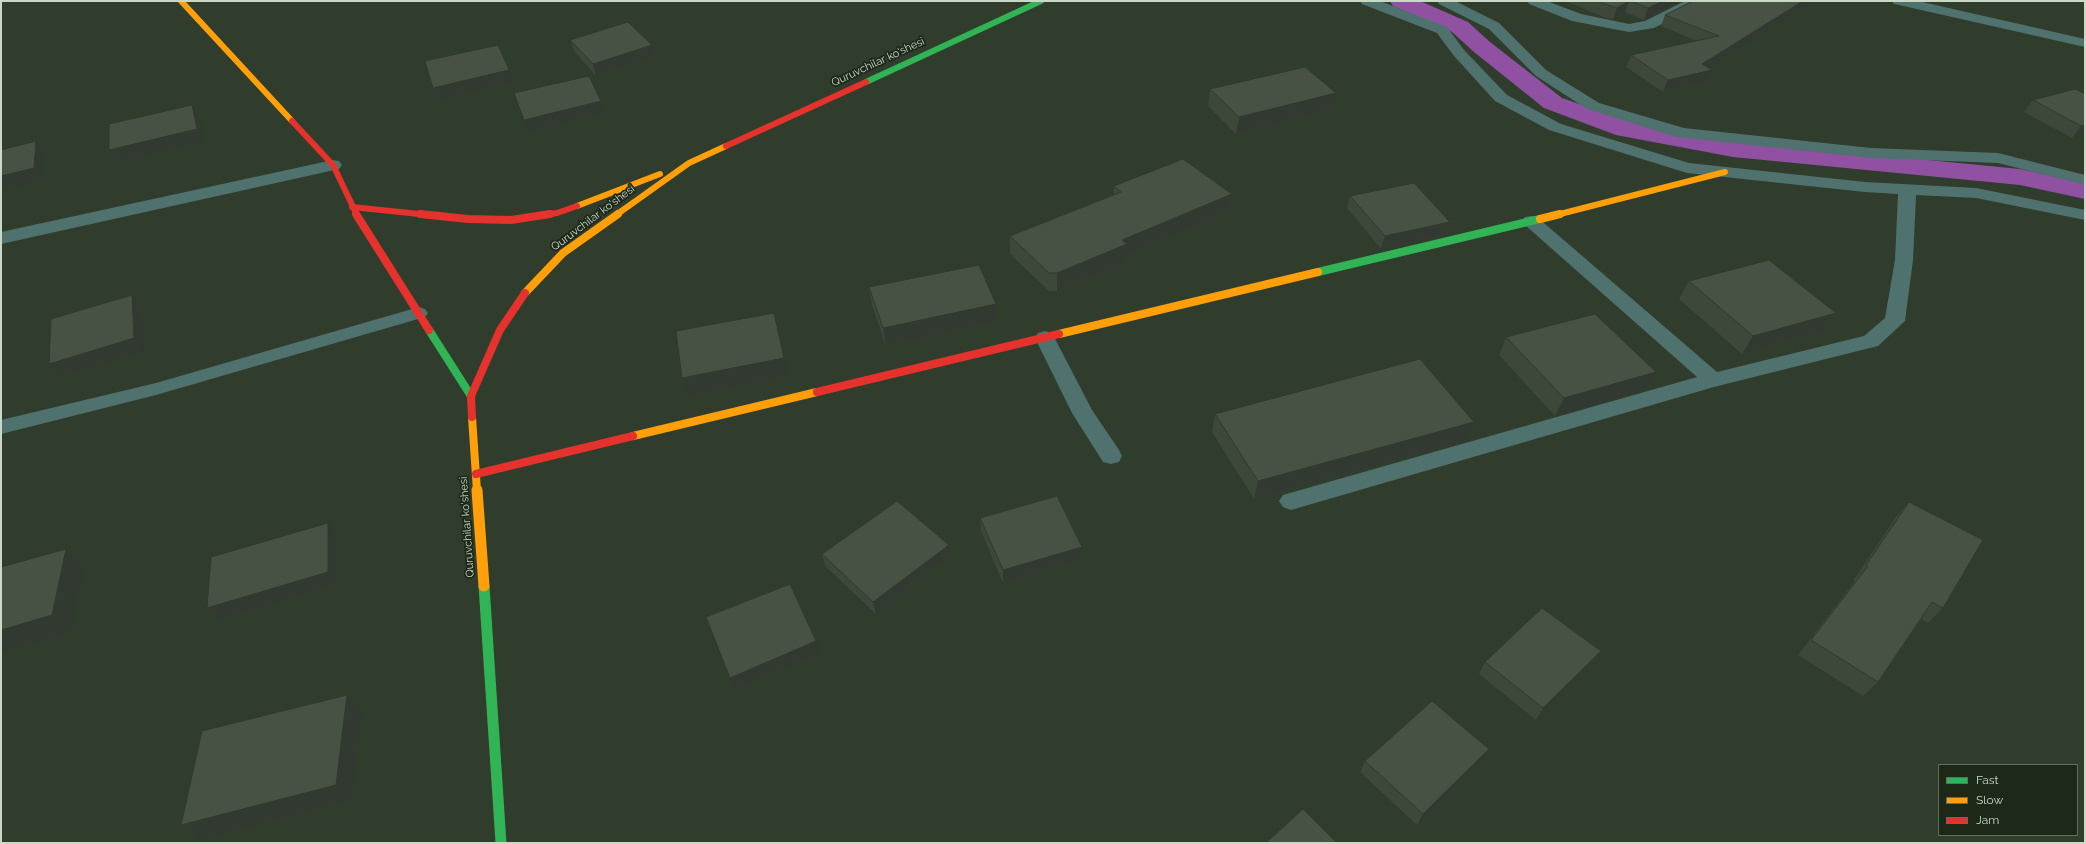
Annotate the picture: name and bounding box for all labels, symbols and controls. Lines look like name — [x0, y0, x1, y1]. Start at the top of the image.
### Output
street label: Quruvchilar ko'shesi — [829, 35, 927, 89]
street label: Quruvchilar ko'shesi — [549, 182, 637, 254]
street label: Quruvchilar ko'shesi — [457, 476, 477, 578]
legend — [1938, 764, 2078, 836]
text: Fast — [1976, 773, 1999, 787]
text: Slow — [1976, 793, 2003, 807]
text: Jam — [1976, 813, 1999, 827]

